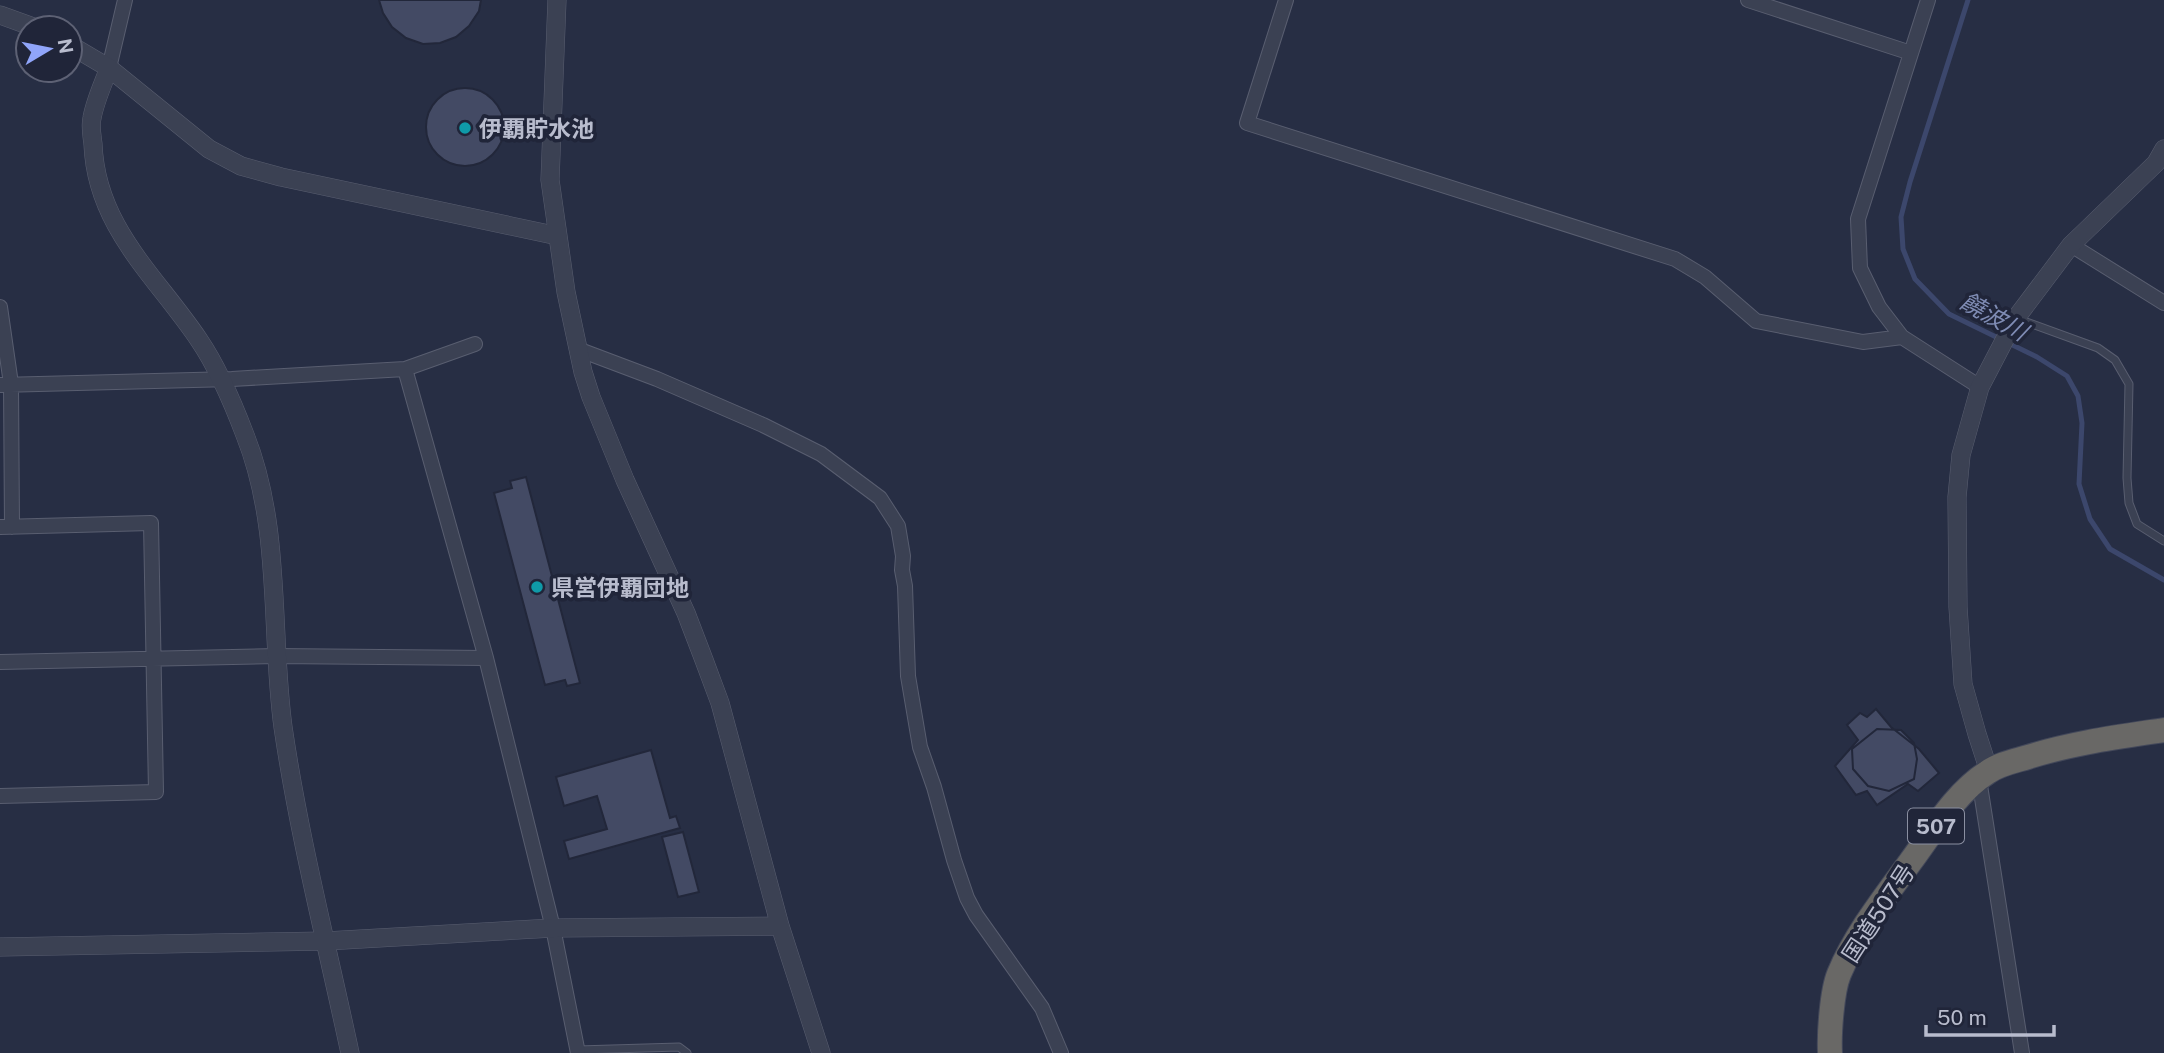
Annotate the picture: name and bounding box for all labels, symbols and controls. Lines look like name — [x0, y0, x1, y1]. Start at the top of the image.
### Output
north arrow — [14, 14, 84, 84]
text: N — [54, 37, 78, 55]
place label: 伊覇貯水池 — [479, 115, 594, 142]
marker: 伊覇貯水池 — [457, 120, 473, 136]
water label: 饒波川 — [1956, 286, 2035, 347]
place label: 県営伊覇団地 — [551, 574, 689, 601]
marker: 県営伊覇団地 — [529, 579, 545, 595]
road number: 507 — [1908, 808, 1964, 844]
street label: 国道507号 — [1836, 859, 1920, 967]
scale bar — [1926, 993, 2054, 1038]
text: 50 m — [1937, 1005, 1987, 1030]

